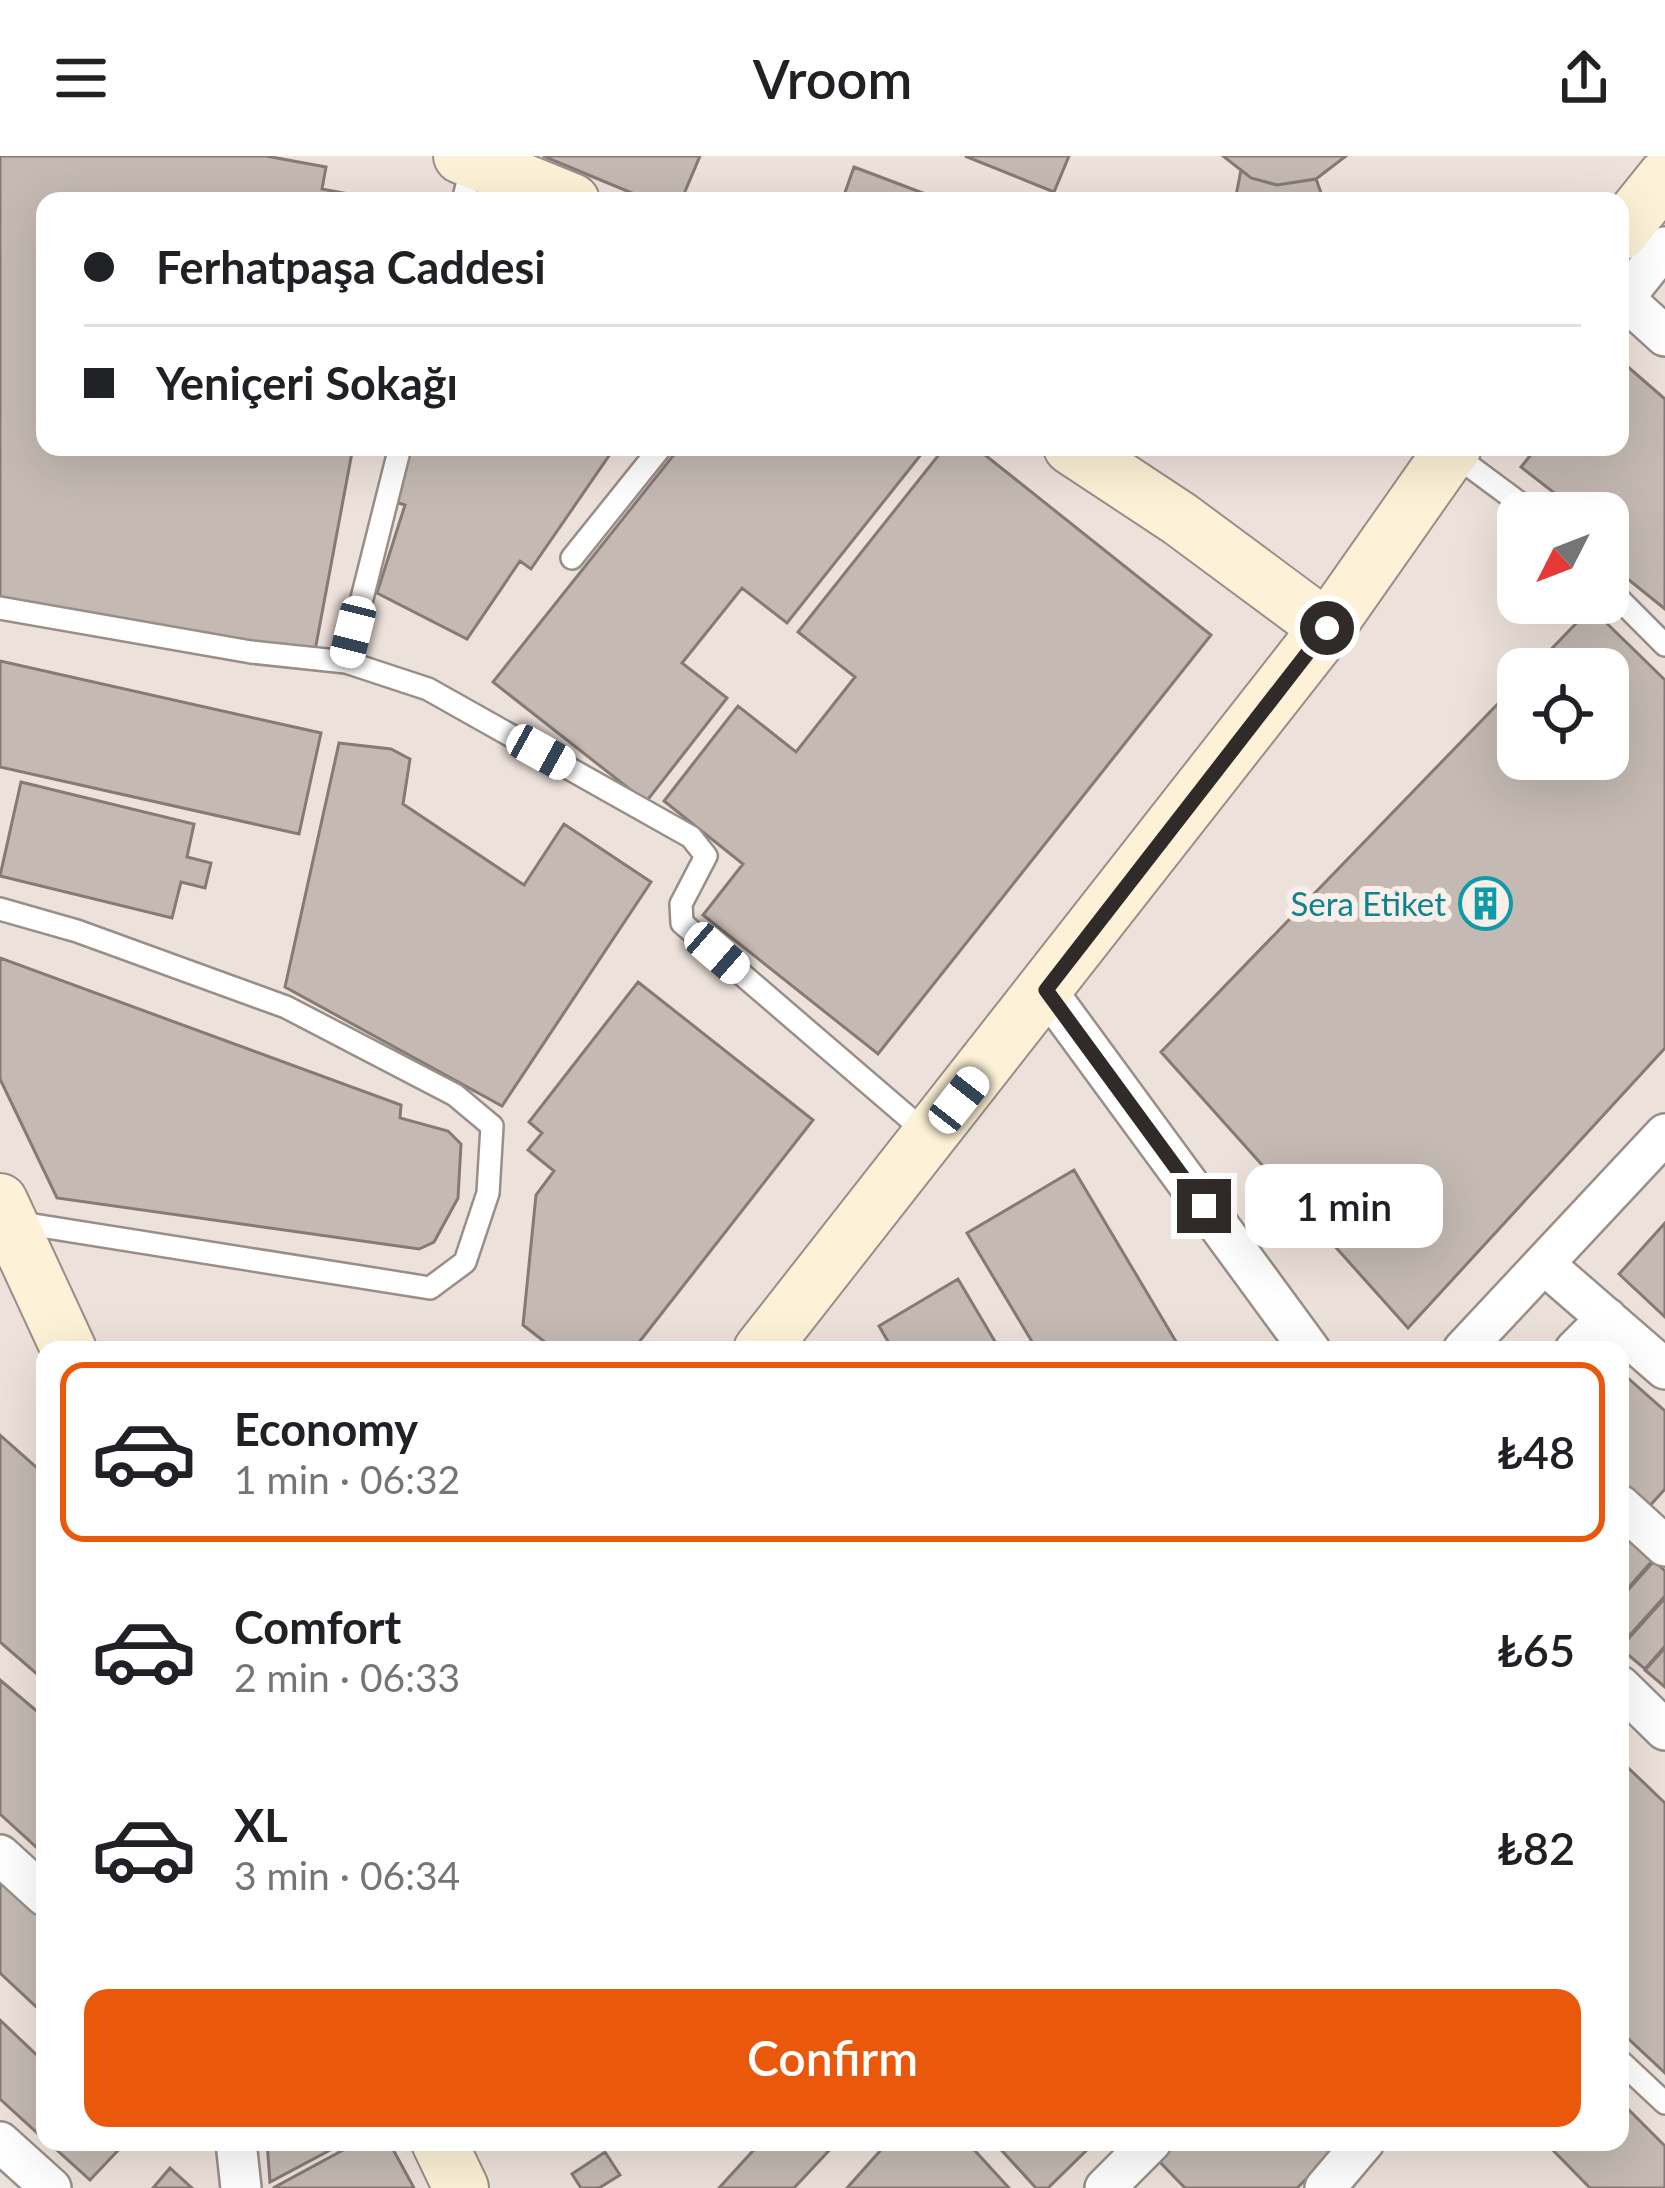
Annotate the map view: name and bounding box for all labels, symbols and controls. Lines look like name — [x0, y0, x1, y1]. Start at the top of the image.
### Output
icon: menu — [48, 45, 114, 111]
icon: share — [1551, 45, 1617, 111]
text: Vroom — [753, 46, 912, 111]
text: Ferhatpaşa Caddesi — [156, 240, 546, 294]
text: Yeniçeri Sokağı — [156, 356, 458, 410]
north arrow — [1497, 492, 1629, 624]
map controls — [1497, 492, 1629, 780]
car — [327, 593, 379, 671]
route start — [1300, 601, 1354, 655]
button: locate — [1497, 648, 1629, 780]
car — [501, 719, 581, 785]
building icon: Sera Etiket — [1457, 876, 1513, 932]
place label: Sera Etiket — [1291, 883, 1446, 923]
car — [678, 916, 756, 990]
car — [923, 1061, 995, 1139]
callout: 1 min — [1246, 1164, 1444, 1248]
route end — [1177, 1179, 1231, 1233]
text: 1 min — [1296, 1183, 1392, 1229]
icon: car — [90, 1398, 198, 1506]
text: Economy — [234, 1402, 418, 1456]
text: ₺48 — [1497, 1425, 1575, 1479]
text: 1 min · 06:32 — [234, 1456, 460, 1502]
icon: car — [90, 1596, 198, 1704]
text: Comfort — [234, 1600, 401, 1654]
text: ₺65 — [1497, 1623, 1575, 1677]
text: 2 min · 06:33 — [234, 1654, 460, 1700]
icon: car — [90, 1794, 198, 1902]
text: XL — [234, 1798, 288, 1852]
text: ₺82 — [1497, 1821, 1575, 1875]
text: 3 min · 06:34 — [234, 1852, 460, 1898]
button: Confirm — [84, 1989, 1581, 2127]

